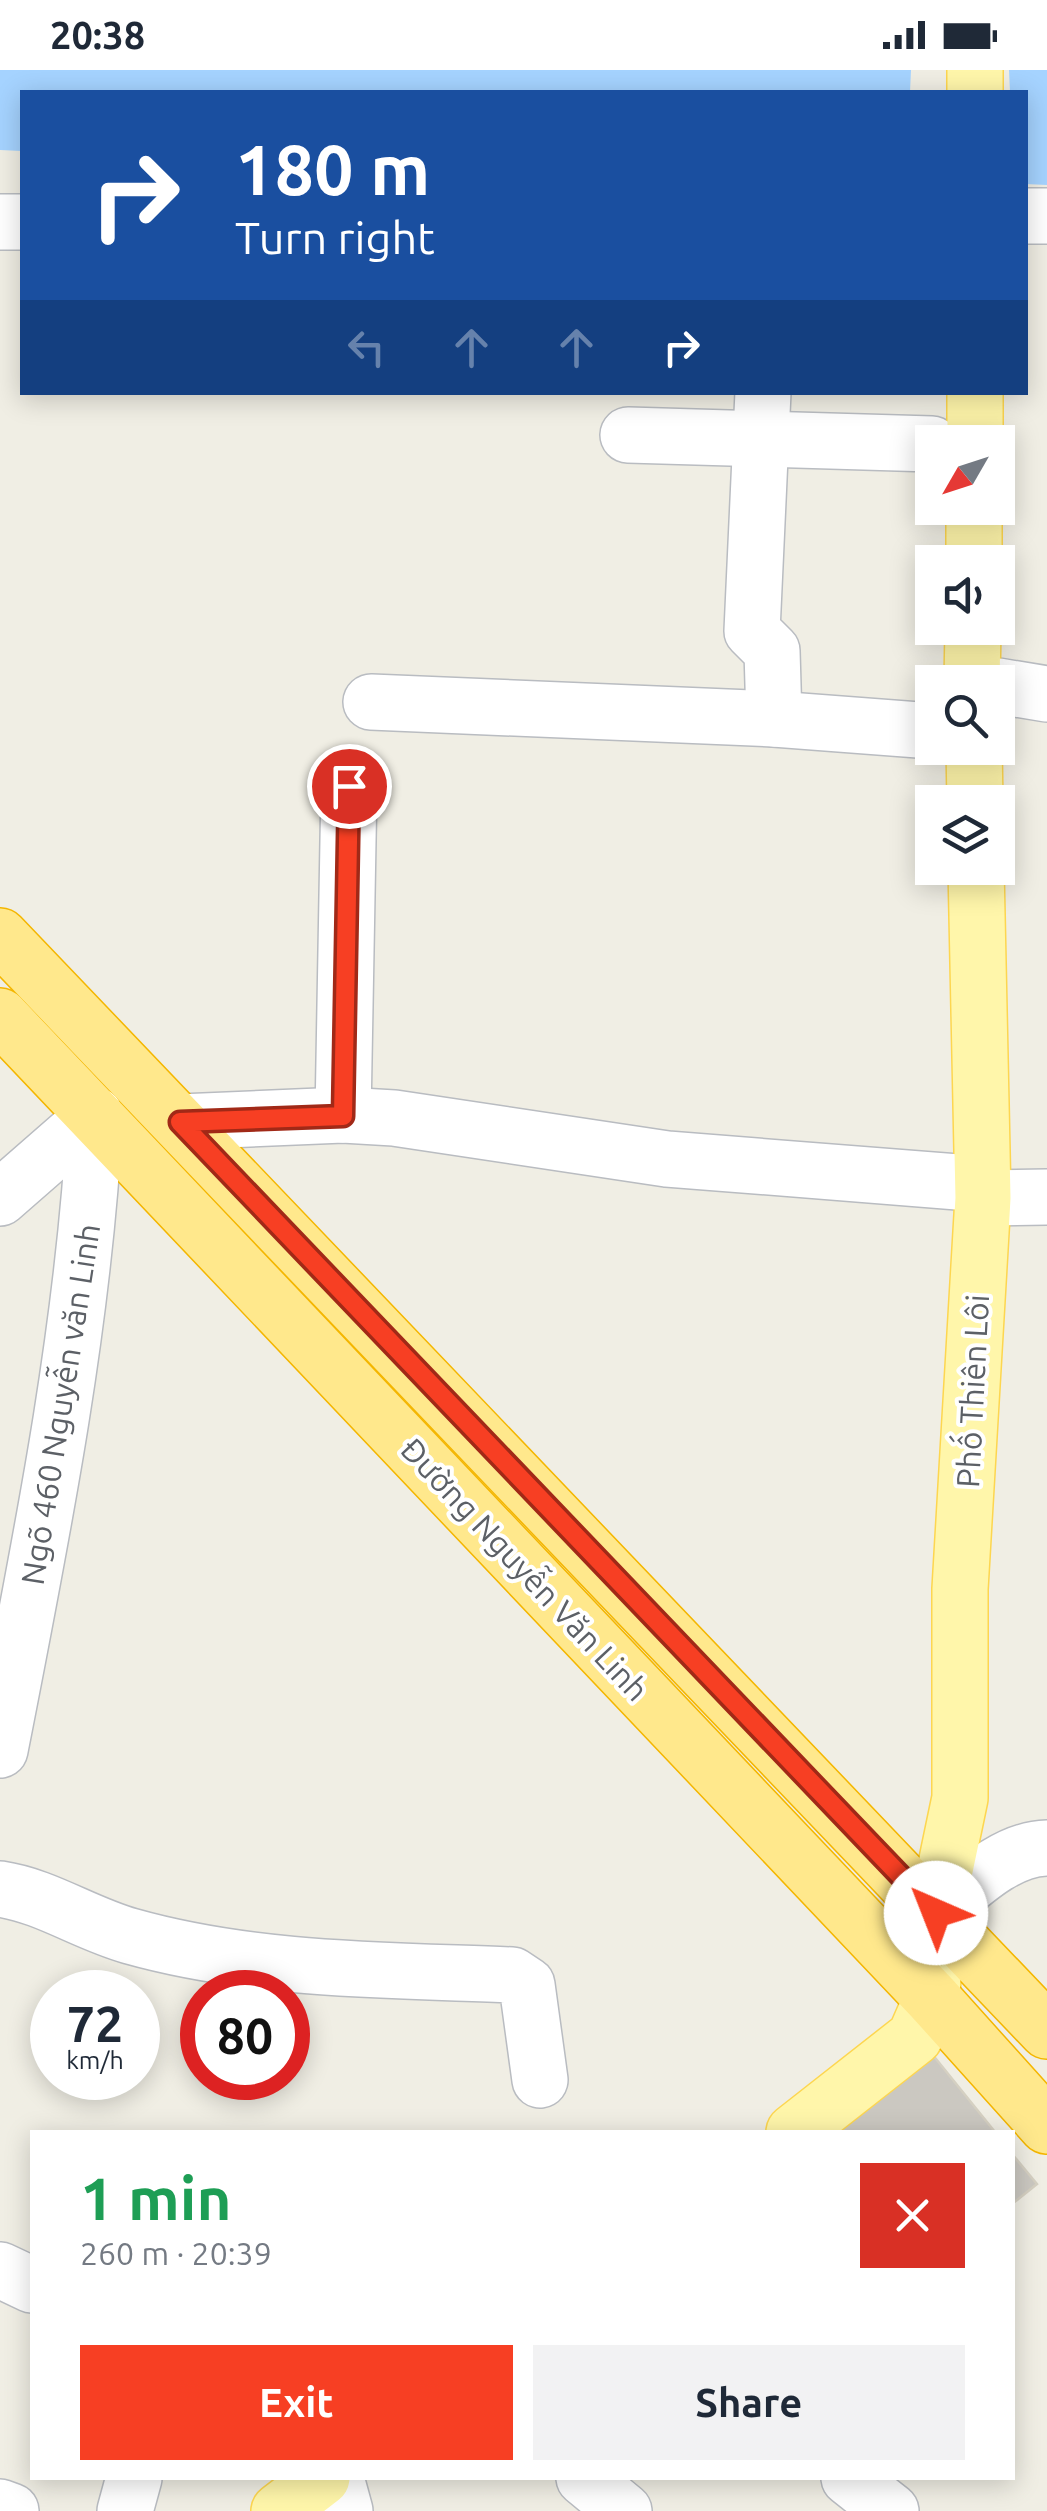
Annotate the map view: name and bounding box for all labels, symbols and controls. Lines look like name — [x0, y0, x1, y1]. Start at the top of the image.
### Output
text: 20:38 — [50, 14, 145, 56]
icon: right — [70, 130, 200, 260]
text: 180 m — [235, 130, 430, 208]
text: Turn right — [235, 212, 435, 263]
icon: left — [339, 320, 394, 375]
icon: ahead — [444, 320, 499, 375]
icon: ahead — [549, 320, 604, 375]
icon: right — [654, 320, 709, 375]
north arrow — [915, 425, 1015, 525]
map controls — [915, 425, 1015, 885]
button: sound — [915, 545, 1015, 645]
button: search — [915, 665, 1015, 765]
pin — [307, 744, 392, 829]
icon: arrive — [322, 759, 377, 814]
button: layers — [915, 785, 1015, 885]
street label: Ngõ 460 Nguyễn văn Linh — [12, 1221, 106, 1587]
street label: Phố Thiên Lôi — [946, 1293, 995, 1488]
street label: Đường Nguyễn Văn Linh — [394, 1429, 657, 1708]
position arrow — [884, 1861, 988, 1965]
speed limit sign: 80 — [180, 1970, 310, 2100]
text: 72 — [67, 1995, 123, 2051]
text: km/h — [66, 2046, 124, 2074]
button: close — [860, 2163, 965, 2268]
text: 1 min — [80, 2164, 232, 2231]
text: 260 m · 20:39 — [80, 2235, 272, 2271]
button: Exit — [80, 2345, 513, 2460]
button: Share — [533, 2345, 965, 2460]

